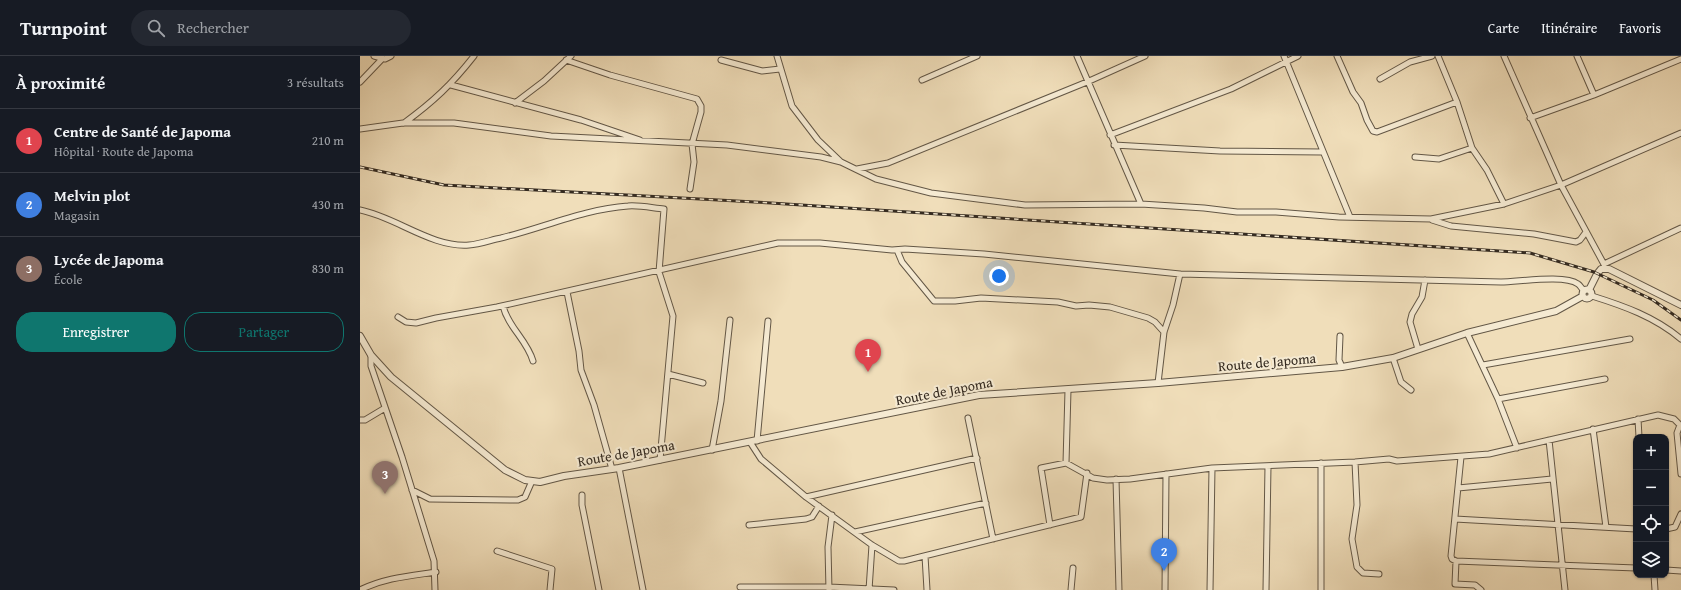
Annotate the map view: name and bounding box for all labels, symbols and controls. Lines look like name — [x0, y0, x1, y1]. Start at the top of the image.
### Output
search box — [131, 10, 411, 46]
text: Turnpoint — [20, 14, 107, 42]
icon: search — [145, 17, 167, 39]
text: Rechercher — [177, 17, 249, 38]
text: Carte — [1488, 18, 1519, 38]
text: Itinéraire — [1541, 18, 1597, 38]
text: Favoris — [1619, 18, 1661, 38]
text: À proximité — [16, 70, 105, 95]
text: 3 résultats — [287, 73, 344, 92]
text: Centre de Santé de Japoma — [54, 121, 231, 142]
text: 1 — [26, 131, 32, 150]
text: 210 m — [312, 131, 344, 150]
text: Hôpital · Route de Japoma — [54, 142, 193, 161]
text: Melvin plot — [54, 185, 130, 206]
text: 2 — [26, 195, 32, 214]
text: 430 m — [312, 195, 344, 214]
text: Magasin — [54, 206, 100, 225]
text: Lycée de Japoma — [54, 249, 164, 270]
text: 3 — [26, 259, 32, 278]
text: 830 m — [312, 259, 344, 278]
your location — [989, 266, 1009, 286]
text: École — [54, 270, 83, 289]
button: Enregistrer — [16, 312, 176, 352]
button: Partager — [184, 312, 344, 352]
pin: 1 — [855, 339, 881, 372]
street label: Route de Japoma — [1217, 348, 1317, 376]
street label: Route de Japoma — [894, 372, 995, 410]
map controls — [1633, 434, 1669, 578]
button: + — [1633, 434, 1669, 470]
street label: Route de Japoma — [576, 435, 676, 471]
pin: 3 — [372, 461, 398, 494]
button: − — [1633, 470, 1669, 506]
button: locate — [1633, 506, 1669, 542]
pin: 2 — [1151, 538, 1177, 571]
button: layers — [1633, 542, 1669, 578]

